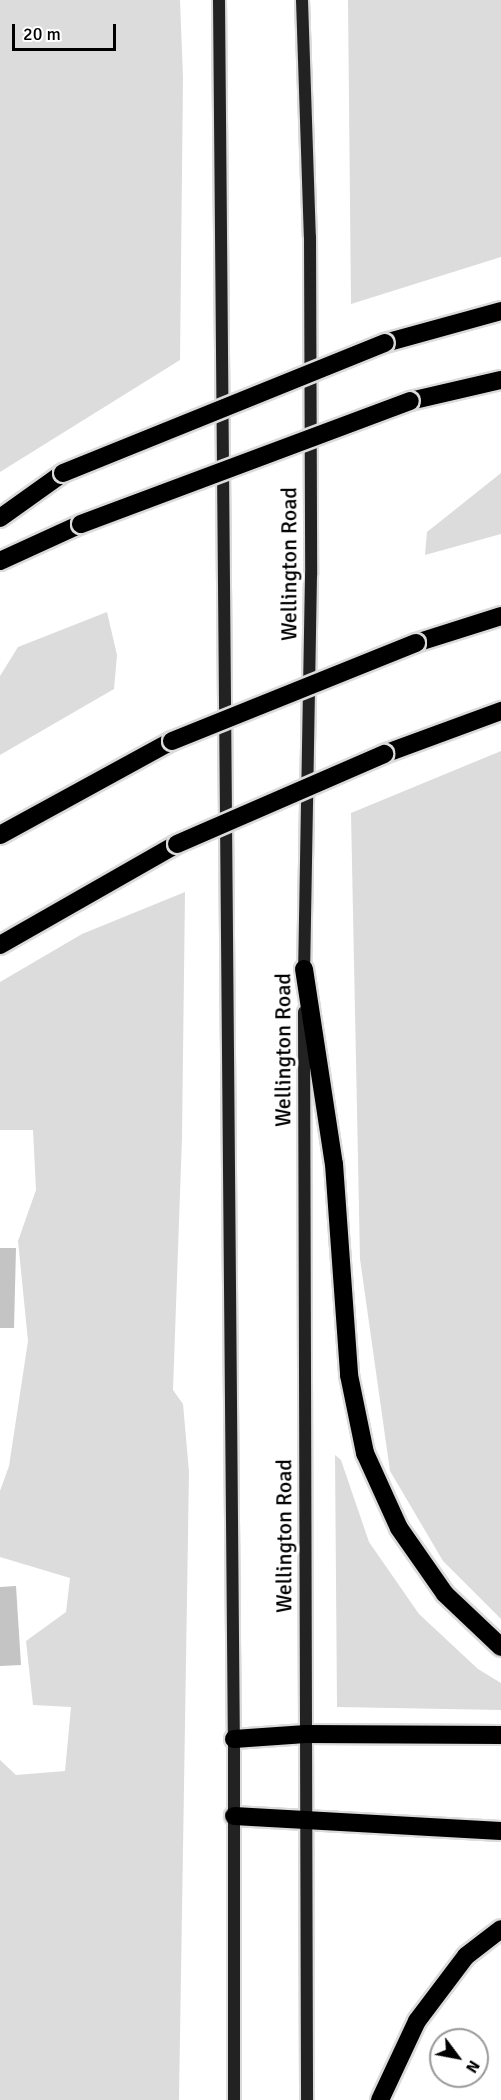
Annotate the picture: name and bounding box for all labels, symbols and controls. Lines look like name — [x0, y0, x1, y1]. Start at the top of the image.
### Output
scale bar — [15, 12, 118, 50]
text: 20 m — [23, 23, 61, 45]
street label: Wellington Road — [276, 487, 302, 641]
street label: Wellington Road — [270, 973, 296, 1127]
street label: Wellington Road — [271, 1459, 297, 1613]
north arrow — [429, 2028, 489, 2088]
text: N — [461, 2056, 484, 2076]

